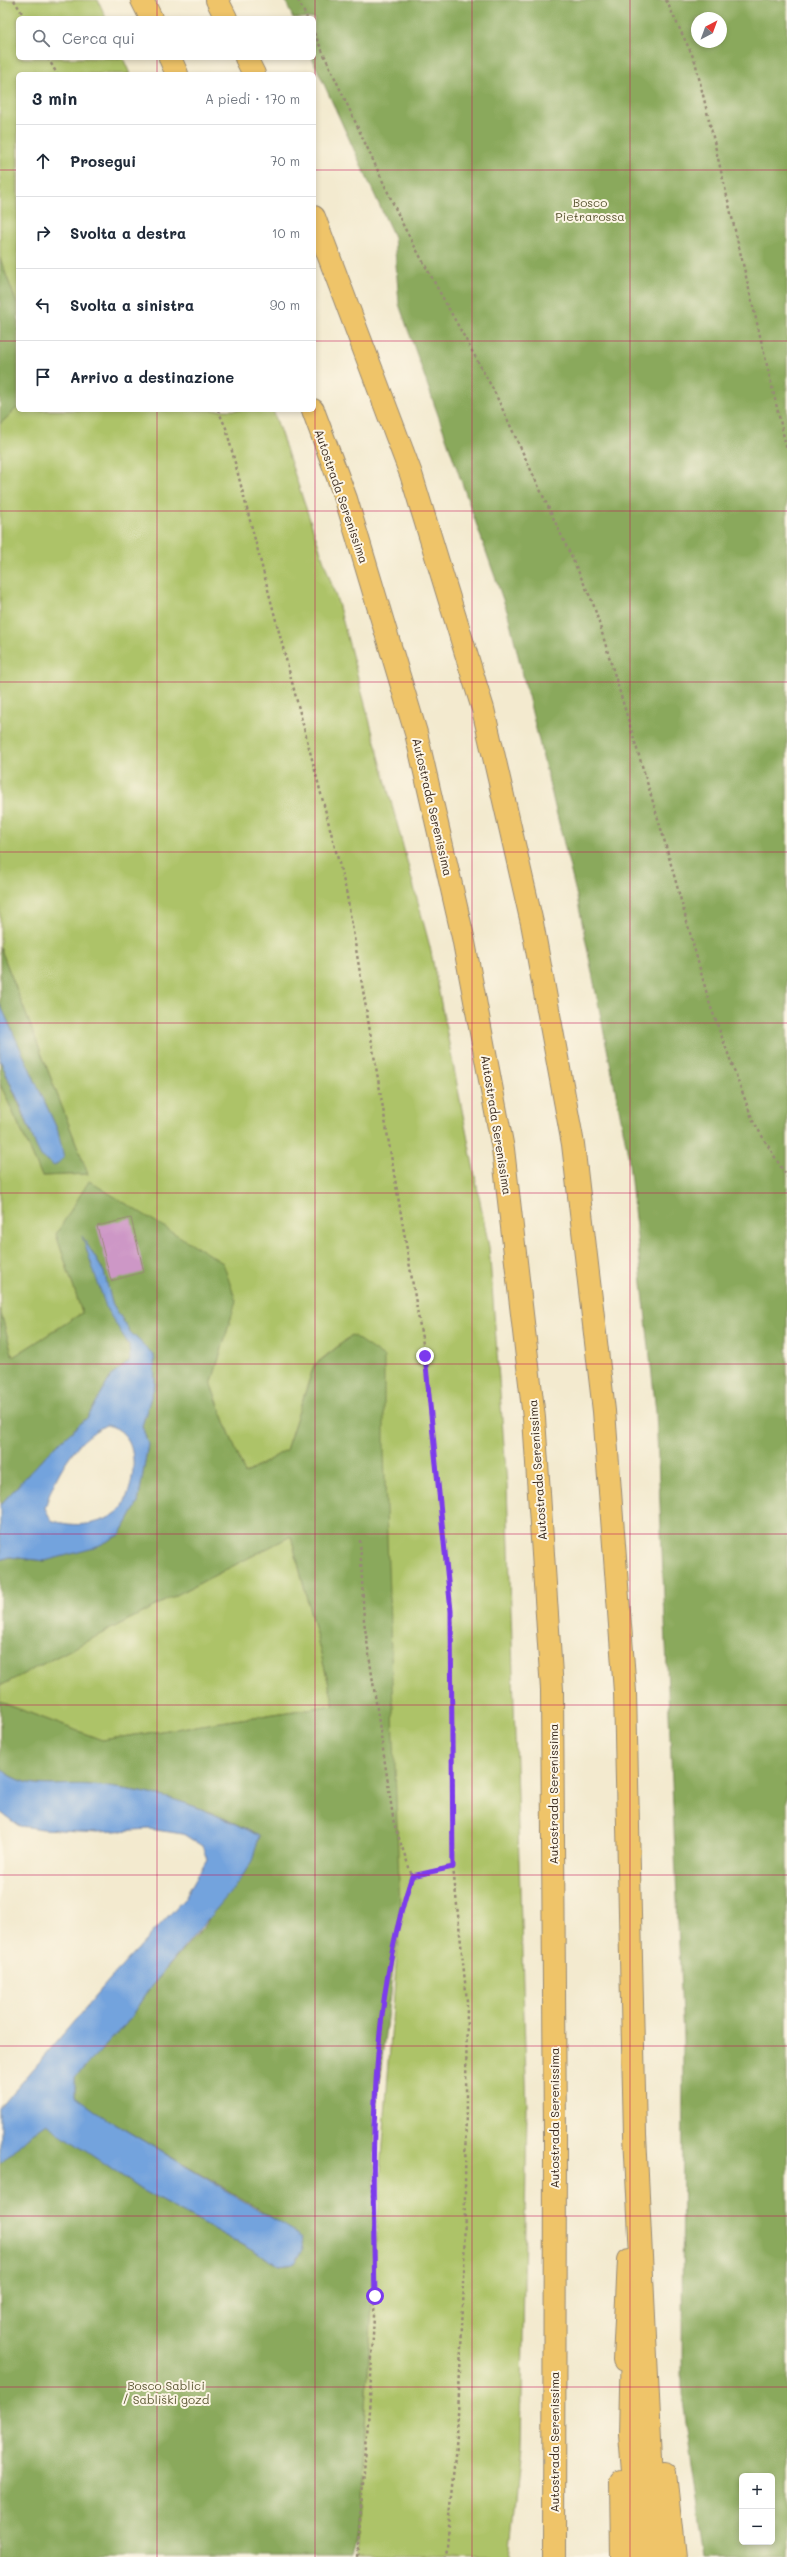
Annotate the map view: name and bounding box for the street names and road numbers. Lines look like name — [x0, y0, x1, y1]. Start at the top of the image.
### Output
street label: Autostrada Serenissima — [311, 427, 373, 565]
street label: Autostrada Serenissima — [409, 736, 457, 878]
street label: Autostrada Serenissima — [478, 1054, 516, 1196]
street label: Autostrada Serenissima — [524, 1399, 550, 1541]
street label: Autostrada Serenissima — [545, 1723, 561, 1865]
street label: Autostrada Serenissima — [546, 2047, 562, 2189]
street label: Autostrada Serenissima — [546, 2371, 562, 2513]

